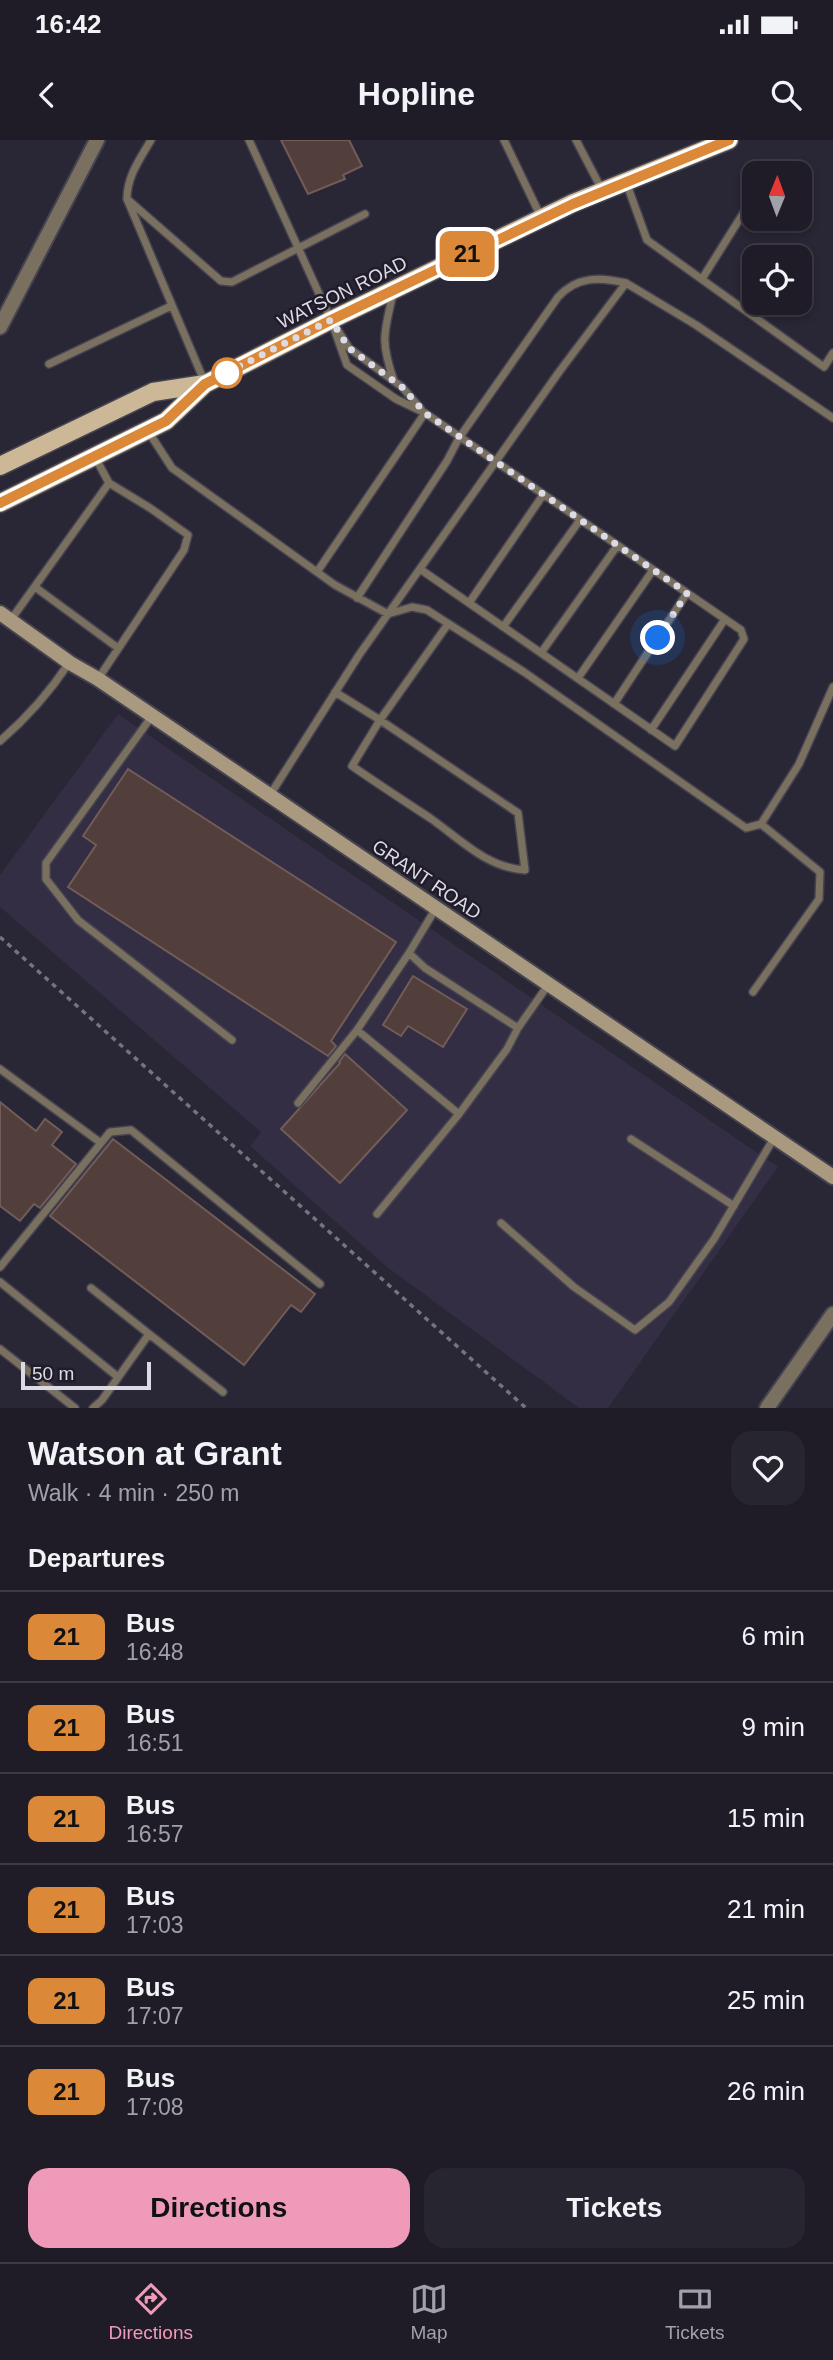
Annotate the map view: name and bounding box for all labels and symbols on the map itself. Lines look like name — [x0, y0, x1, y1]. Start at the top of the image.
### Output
north arrow — [742, 161, 812, 231]
line badge: 21 — [435, 231, 498, 277]
street label: WATSON ROAD — [274, 252, 410, 333]
unlabelled marker — [212, 358, 242, 388]
your location — [640, 620, 675, 655]
street label: GRANT ROAD — [368, 835, 485, 923]
scale bar — [21, 1359, 150, 1391]

